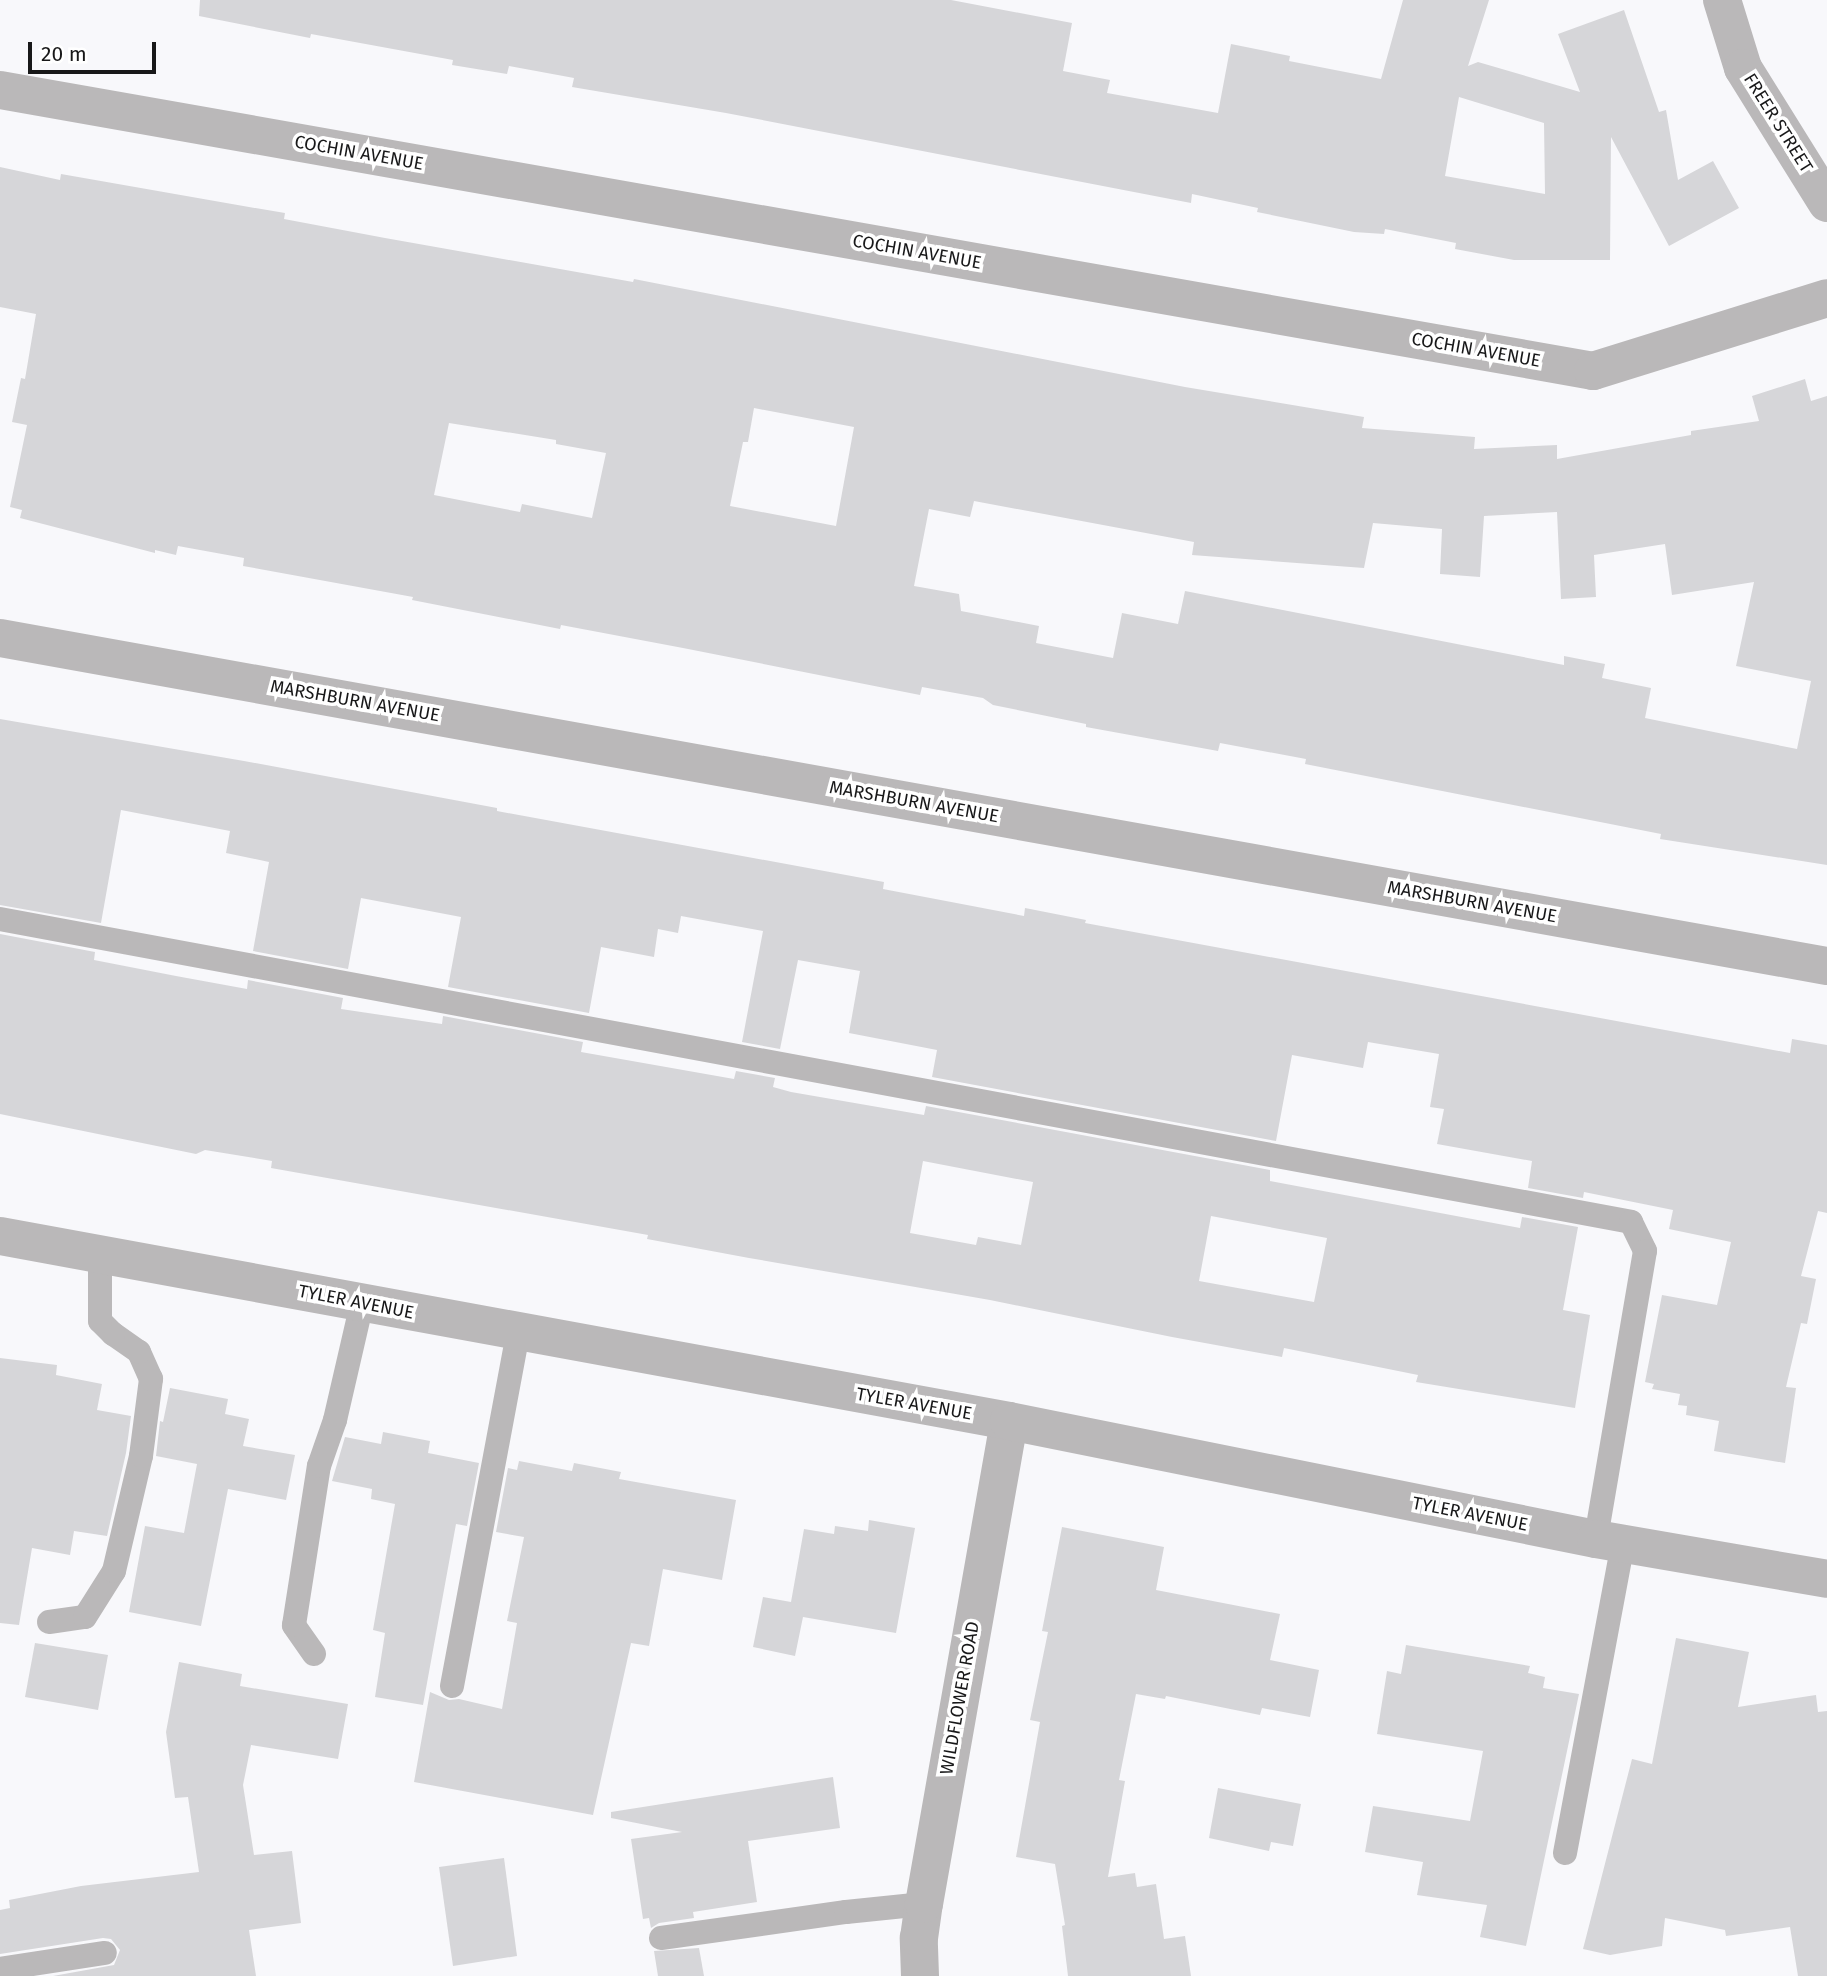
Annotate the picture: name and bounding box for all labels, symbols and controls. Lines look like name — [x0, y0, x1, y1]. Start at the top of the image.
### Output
scale bar — [32, 28, 159, 72]
text: 20 m — [41, 41, 87, 67]
street label: FREER STREET — [1739, 69, 1817, 177]
street label: COCHIN AVENUE — [293, 131, 425, 175]
street label: COCHIN AVENUE — [851, 230, 983, 274]
street label: COCHIN AVENUE — [1410, 328, 1542, 372]
street label: MARSHBURN AVENUE — [269, 675, 441, 727]
street label: MARSHBURN AVENUE — [828, 776, 1000, 828]
street label: MARSHBURN AVENUE — [1386, 876, 1558, 928]
street label: TYLER AVENUE — [297, 1280, 415, 1324]
street label: TYLER AVENUE — [855, 1383, 973, 1425]
street label: TYLER AVENUE — [1411, 1492, 1529, 1536]
street label: WILDFLOWER ROAD — [936, 1620, 984, 1776]

